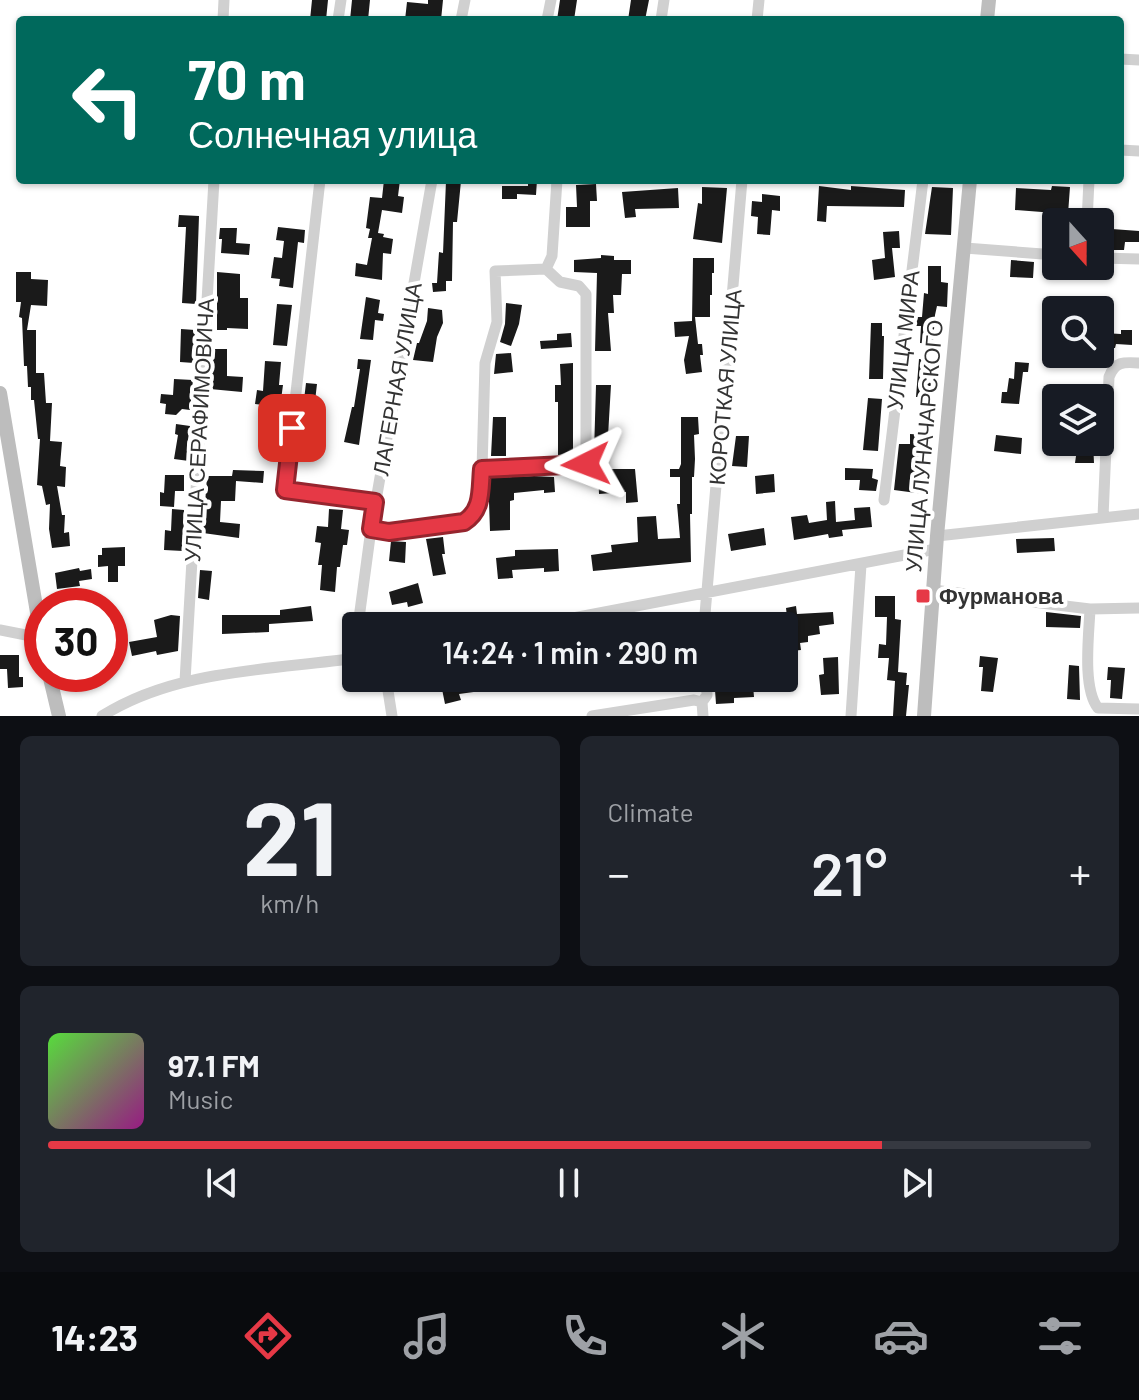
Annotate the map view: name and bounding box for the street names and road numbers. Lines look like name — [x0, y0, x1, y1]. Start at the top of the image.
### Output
street label: УЛИЦА МИРА — [881, 268, 925, 411]
street label: ЛАГЕРНАЯ УЛИЦА — [366, 280, 427, 478]
street label: КОРОТКАЯ УЛИЦА — [702, 288, 747, 486]
street label: УЛИЦА СЕРАФИМОВИЧА — [178, 297, 219, 563]
street label: УЛИЦА ЛУНАЧАРСКОГО — [899, 319, 948, 573]

